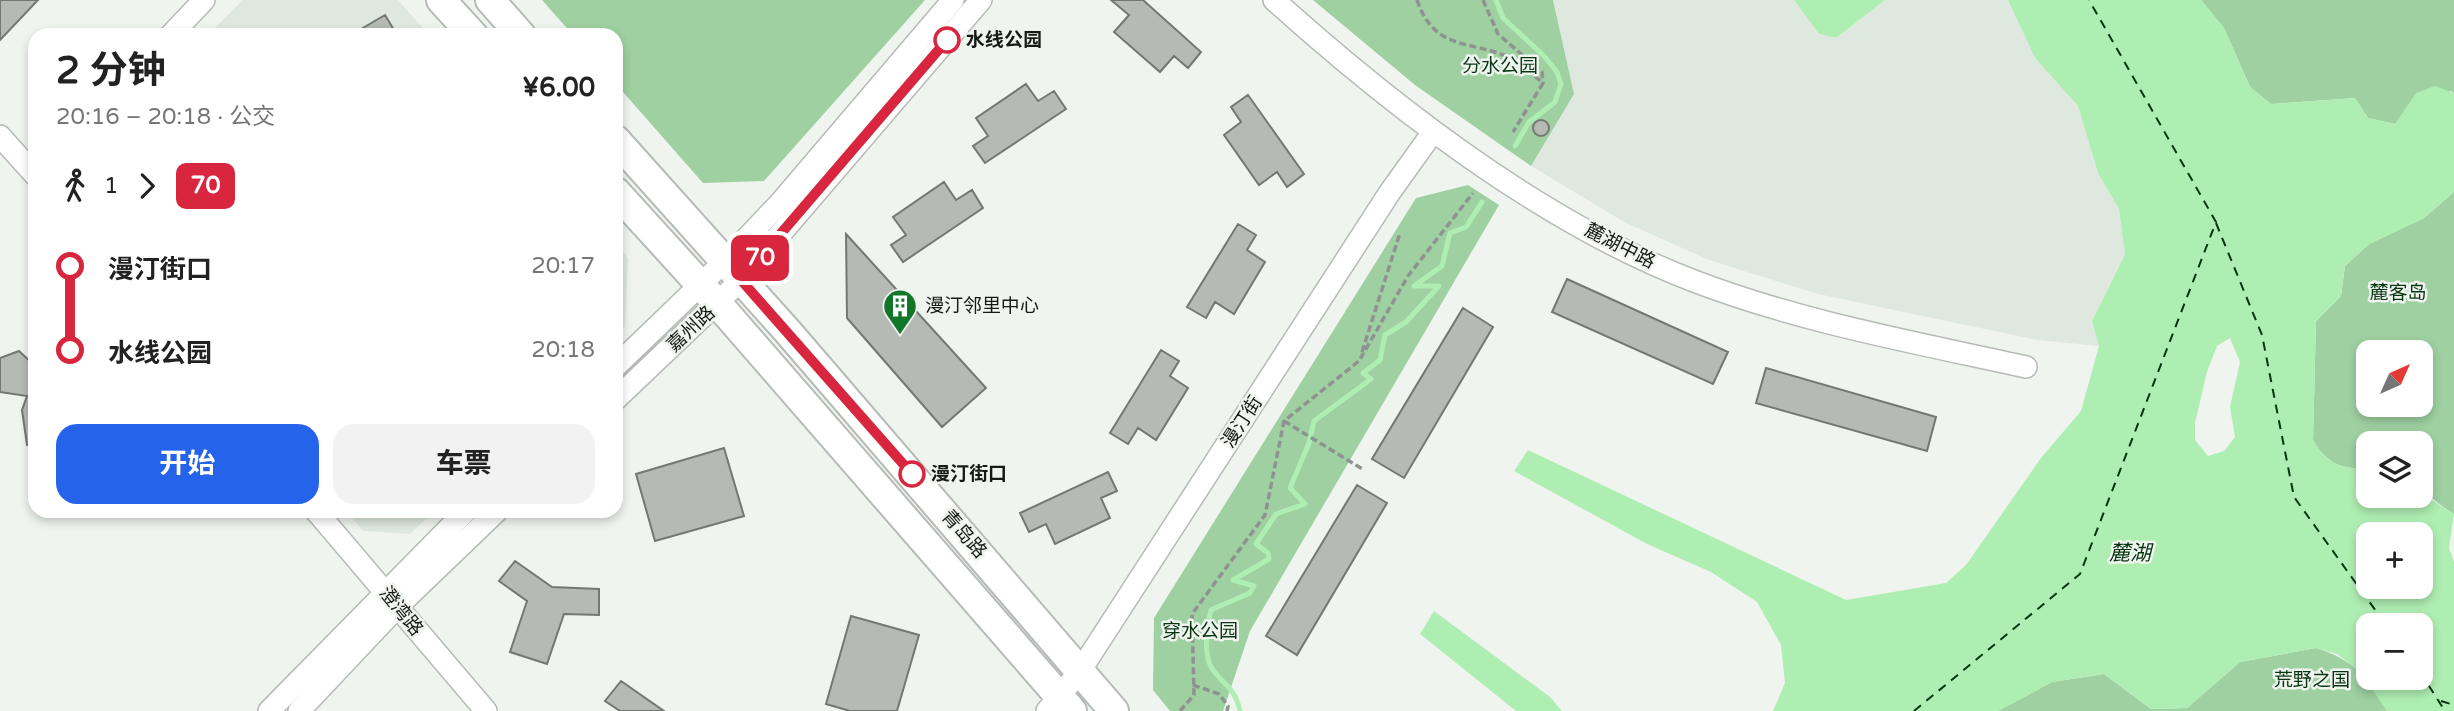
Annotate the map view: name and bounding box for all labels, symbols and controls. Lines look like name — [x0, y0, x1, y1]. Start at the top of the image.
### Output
marker: 水线公园 — [934, 27, 960, 53]
place label: 水线公园 — [966, 29, 1042, 51]
text: 2 分钟 — [56, 48, 166, 94]
park label: 分水公园 — [1462, 55, 1538, 77]
text: ¥6.00 — [522, 72, 595, 103]
text: 20:16 – 20:18 · 公交 — [56, 103, 275, 131]
icon: walk — [56, 167, 94, 205]
icon: forward — [128, 167, 166, 205]
text: 70 — [190, 171, 221, 200]
text: 1 — [104, 172, 118, 200]
street label: 麓湖中路 — [1581, 219, 1659, 273]
line badge: 70 — [728, 235, 792, 281]
text: 70 — [745, 243, 775, 272]
text: 20:17 — [531, 252, 595, 280]
text: 漫汀街口 — [108, 254, 212, 285]
park label: 麓客岛 — [2369, 282, 2427, 304]
building icon: 漫汀邻里中心 — [881, 287, 919, 336]
place label: 漫汀邻里中心 — [925, 295, 1039, 317]
street label: 嘉州路 — [663, 302, 719, 356]
text: 20:18 — [531, 336, 595, 364]
text: 水线公园 — [108, 338, 212, 369]
north arrow — [2356, 340, 2432, 416]
map controls — [2356, 340, 2433, 690]
street label: 漫汀街 — [1217, 392, 1267, 452]
button: 开始 — [56, 424, 319, 504]
button: 车票 — [333, 424, 595, 504]
button: layers — [2356, 431, 2433, 508]
marker: 漫汀街口 — [899, 461, 925, 487]
place label: 漫汀街口 — [931, 463, 1007, 485]
street label: 青岛路 — [937, 505, 991, 563]
button: + — [2356, 522, 2433, 599]
water label: 麓湖 — [2109, 541, 2154, 566]
street label: 澄湾路 — [375, 582, 427, 640]
button: − — [2356, 613, 2433, 690]
park label: 穿水公园 — [1162, 620, 1238, 642]
park label: 荒野之国 — [2274, 669, 2350, 691]

